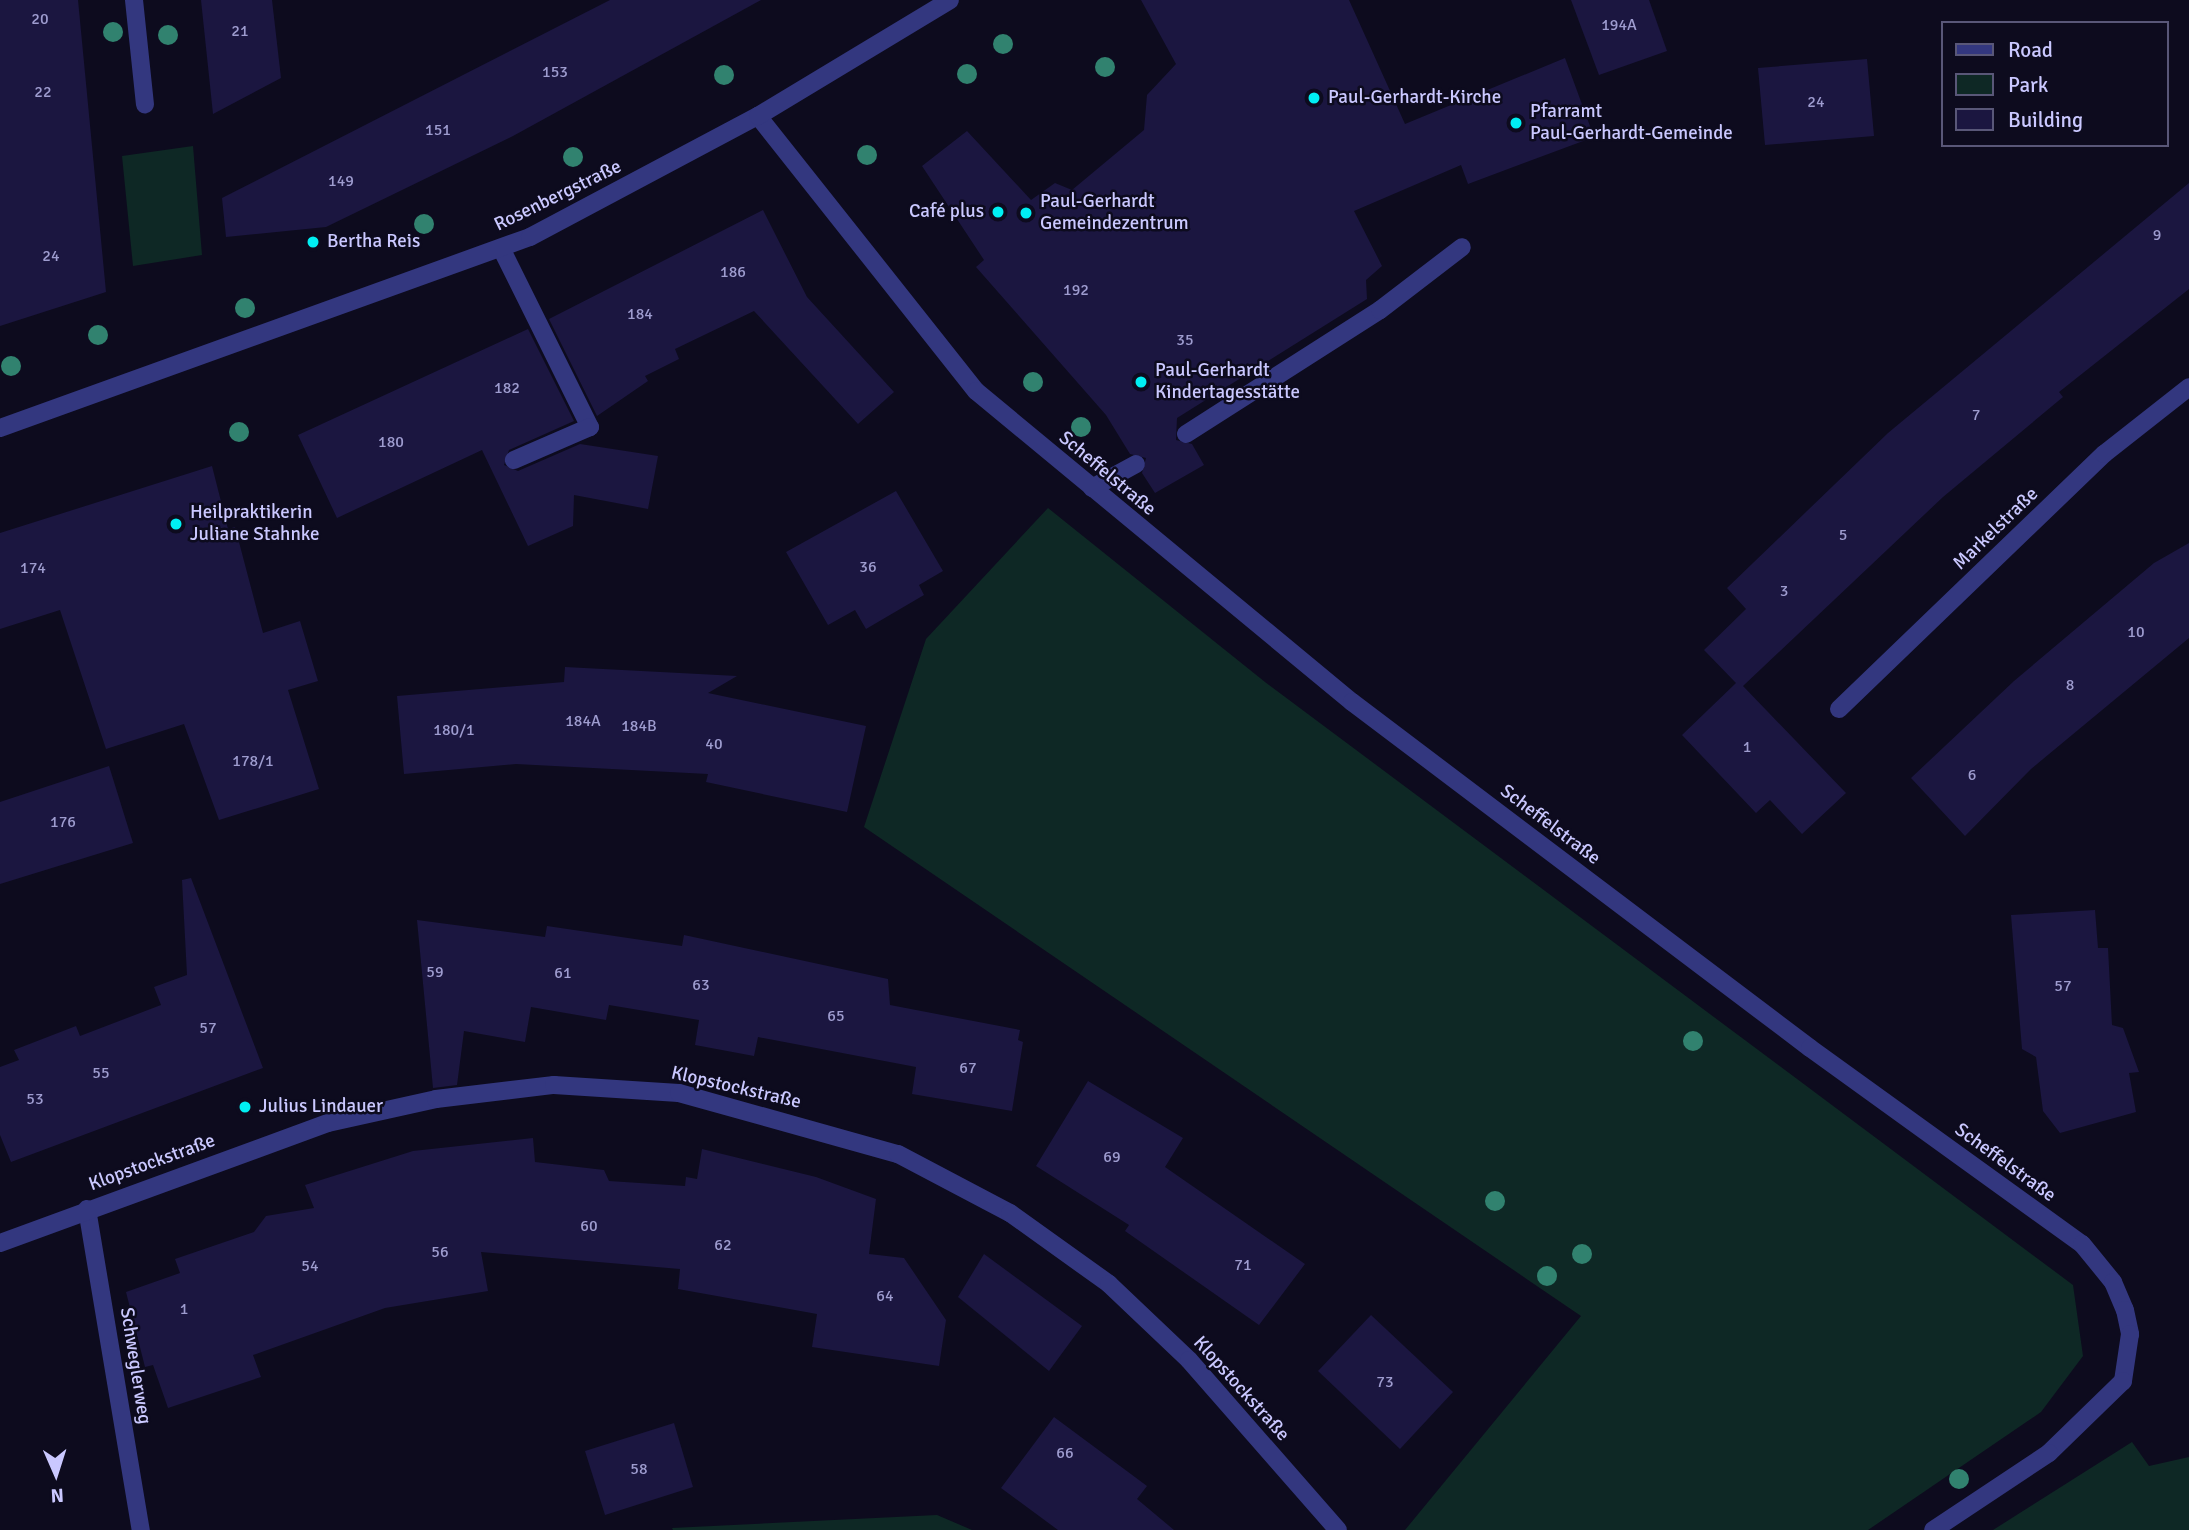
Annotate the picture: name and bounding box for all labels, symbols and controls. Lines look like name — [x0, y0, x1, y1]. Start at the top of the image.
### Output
house number: 20 — [31, 9, 49, 29]
house number: 194A — [1601, 15, 1637, 35]
house number: 21 — [231, 21, 249, 41]
legend — [1940, 21, 2168, 147]
text: Road — [2008, 37, 2053, 63]
house number: 153 — [542, 62, 568, 82]
text: Park — [2008, 72, 2048, 98]
house number: 22 — [34, 82, 52, 102]
place label: Paul-Gerhardt-Kirche — [1328, 87, 1501, 109]
marker: Paul-Gerhardt-Kirche — [1306, 90, 1322, 106]
house number: 24 — [1807, 92, 1825, 112]
place label: Pfarramt Paul-Gerhardt-Gemeinde — [1530, 101, 1733, 145]
text: Building — [2008, 107, 2083, 133]
marker: Pfarramt Paul-Gerhardt-Gemeinde — [1508, 115, 1524, 131]
house number: 151 — [425, 120, 451, 140]
street label: Rosenbergstraße — [491, 155, 625, 237]
house number: 149 — [328, 171, 354, 191]
place label: Paul-Gerhardt Gemeindezentrum — [1040, 191, 1189, 235]
place label: Café plus — [909, 201, 984, 223]
marker: Café plus — [990, 204, 1006, 220]
marker: Paul-Gerhardt Gemeindezentrum — [1018, 205, 1034, 221]
house number: 9 — [2153, 225, 2161, 245]
place label: Bertha Reis — [327, 231, 420, 253]
marker: Bertha Reis — [305, 234, 321, 250]
house number: 24 — [42, 246, 60, 266]
house number: 186 — [720, 262, 746, 282]
house number: 192 — [1063, 280, 1089, 300]
house number: 184 — [627, 304, 653, 324]
house number: 35 — [1176, 330, 1194, 350]
place label: Paul-Gerhardt Kindertagesstätte — [1155, 360, 1300, 404]
marker: Paul-Gerhardt Kindertagesstätte — [1133, 374, 1149, 390]
house number: 182 — [494, 378, 520, 398]
house number: 7 — [1972, 405, 1980, 425]
street label: Scheffelstraße — [1054, 427, 1160, 521]
house number: 180 — [378, 432, 404, 452]
street label: Markelstraße — [1949, 483, 2043, 575]
place label: Heilpraktikerin Juliane Stahnke — [190, 502, 319, 546]
marker: Heilpraktikerin Juliane Stahnke — [168, 516, 184, 532]
house number: 5 — [1839, 525, 1847, 545]
house number: 36 — [859, 557, 877, 577]
house number: 174 — [20, 558, 46, 578]
house number: 3 — [1780, 581, 1788, 601]
house number: 10 — [2127, 622, 2145, 642]
house number: 8 — [2066, 675, 2074, 695]
house number: 184A — [565, 711, 601, 731]
house number: 184B — [621, 716, 657, 736]
house number: 180/1 — [433, 720, 475, 740]
house number: 40 — [705, 734, 723, 754]
house number: 1 — [1743, 737, 1751, 757]
house number: 178/1 — [232, 751, 274, 771]
house number: 6 — [1968, 765, 1976, 785]
street label: Scheffelstraße — [1495, 780, 1605, 870]
house number: 176 — [50, 812, 76, 832]
house number: 59 — [426, 962, 444, 982]
house number: 61 — [554, 963, 572, 983]
house number: 63 — [692, 975, 710, 995]
house number: 57 — [2054, 976, 2072, 996]
house number: 65 — [827, 1006, 845, 1026]
house number: 57 — [199, 1018, 217, 1038]
house number: 67 — [959, 1058, 977, 1078]
street label: Klopstockstraße — [669, 1062, 803, 1114]
house number: 55 — [92, 1063, 110, 1083]
house number: 53 — [26, 1089, 44, 1109]
place label: Julius Lindauer — [259, 1096, 383, 1118]
marker: Julius Lindauer — [237, 1099, 253, 1115]
street label: Scheffelstraße — [1950, 1119, 2060, 1207]
street label: Klopstockstraße — [86, 1130, 218, 1196]
house number: 69 — [1103, 1147, 1121, 1167]
house number: 60 — [580, 1216, 598, 1236]
house number: 62 — [714, 1235, 732, 1255]
house number: 56 — [431, 1242, 449, 1262]
house number: 71 — [1234, 1255, 1252, 1275]
house number: 54 — [301, 1256, 319, 1276]
house number: 64 — [876, 1286, 894, 1306]
house number: 1 — [180, 1299, 188, 1319]
street label: Schweglerweg — [115, 1306, 155, 1426]
street label: Klopstockstraße — [1188, 1332, 1294, 1446]
house number: 73 — [1376, 1372, 1394, 1392]
north arrow — [21, 1439, 91, 1509]
house number: 66 — [1056, 1443, 1074, 1463]
house number: 58 — [630, 1459, 648, 1479]
text: N — [50, 1483, 64, 1507]

